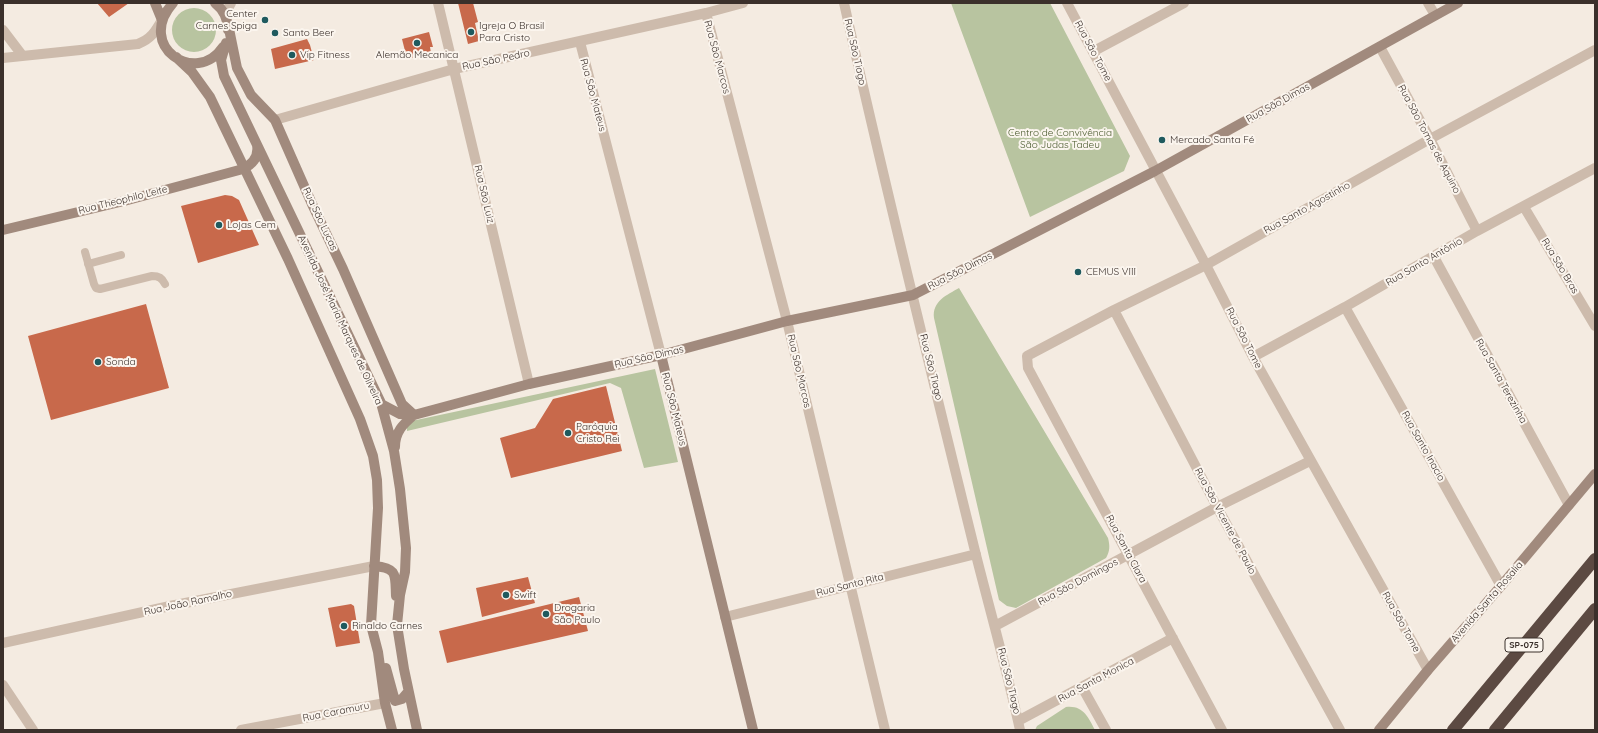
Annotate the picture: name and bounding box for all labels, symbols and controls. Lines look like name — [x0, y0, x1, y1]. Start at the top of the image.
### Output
place label: Center Carnes Spiga — [196, 8, 257, 32]
marker: Center Carnes Spiga — [260, 15, 270, 25]
street label: Rua São Tiago — [842, 18, 868, 86]
street label: Rua São Marcos — [701, 19, 733, 95]
street label: Rua São Tome — [1072, 19, 1114, 83]
place label: Igreja O Brasil Para Cristo — [479, 20, 544, 44]
place label: Santo Beer — [283, 27, 334, 39]
marker: Igreja O Brasil Para Cristo — [466, 27, 476, 37]
marker: Santo Beer — [270, 28, 280, 38]
marker: Alemão Mecanica — [412, 38, 422, 48]
street label: Rua São Pedro — [461, 47, 531, 73]
place label: Vip Fitness — [300, 49, 350, 61]
place label: Alemão Mecanica — [376, 49, 458, 61]
marker: Vip Fitness — [287, 50, 297, 60]
street label: Rua São Mateus — [577, 57, 609, 133]
street label: Rua São Dimas — [1244, 81, 1312, 125]
street label: Rua São Tomas de Aquino — [1395, 82, 1463, 196]
park label: Centro de Convivência São Judas Tadeu — [1008, 127, 1112, 150]
place label: Mercado Santa Fé — [1170, 134, 1254, 146]
marker: Mercado Santa Fé — [1157, 135, 1167, 145]
street label: Rua São Luiz — [471, 164, 497, 224]
street label: Rua Santo Agostinho — [1262, 179, 1352, 237]
street label: Rua Theophilo Leite — [77, 183, 169, 217]
street label: Rua São Lucas — [300, 185, 340, 253]
place label: Lojas Cem — [227, 219, 276, 231]
marker: Lojas Cem — [214, 220, 224, 230]
street label: Avenida José Maria Marques de Oliveira — [295, 233, 385, 407]
street label: Rua Santo Antônio — [1384, 235, 1464, 289]
street label: Rua São Bras — [1539, 236, 1581, 296]
street label: Rua São Dimas — [926, 250, 994, 292]
place label: CEMUS VIII — [1086, 266, 1136, 278]
marker: CEMUS VIII — [1073, 267, 1083, 277]
street label: Rua São Tome — [1223, 305, 1265, 371]
street label: Rua São Marcos — [785, 333, 813, 409]
street label: Rua São Tiago — [917, 333, 945, 401]
street label: Rua Santa Terezinha — [1473, 337, 1529, 425]
street label: Rua São Dimas — [613, 343, 685, 371]
place label: Sonda — [106, 356, 136, 368]
marker: Sonda — [93, 357, 103, 367]
street label: Rua São Mateus — [659, 371, 689, 447]
street label: Rua Santo Inacio — [1399, 409, 1447, 483]
place label: Paróquia Cristo Rei — [576, 421, 620, 444]
marker: Paróquia Cristo Rei — [563, 428, 573, 438]
street label: Rua São Vicente de Paulo — [1192, 466, 1258, 576]
street label: Rua Santa Clara — [1103, 513, 1149, 585]
street label: Rua São Domingos — [1036, 556, 1120, 608]
street label: Avenida Santa Rosalia — [1449, 559, 1525, 645]
street label: Rua Santa Rita — [815, 571, 885, 599]
street label: Rua João Ramalho — [143, 588, 233, 618]
place label: Swift — [514, 589, 536, 601]
marker: Swift — [501, 590, 511, 600]
street label: Rua São Tome — [1379, 590, 1423, 654]
place label: Drogaria São Paulo — [554, 602, 600, 626]
marker: Drogaria São Paulo — [541, 609, 551, 619]
place label: Rinaldo Carnes — [352, 620, 422, 632]
marker: Rinaldo Carnes — [339, 621, 349, 631]
road number: SP-075 — [1505, 638, 1543, 652]
street label: Rua São Tiago — [995, 647, 1023, 715]
street label: Rua Santa Monica — [1056, 655, 1136, 705]
street label: Rua Caramuru — [302, 700, 370, 724]

